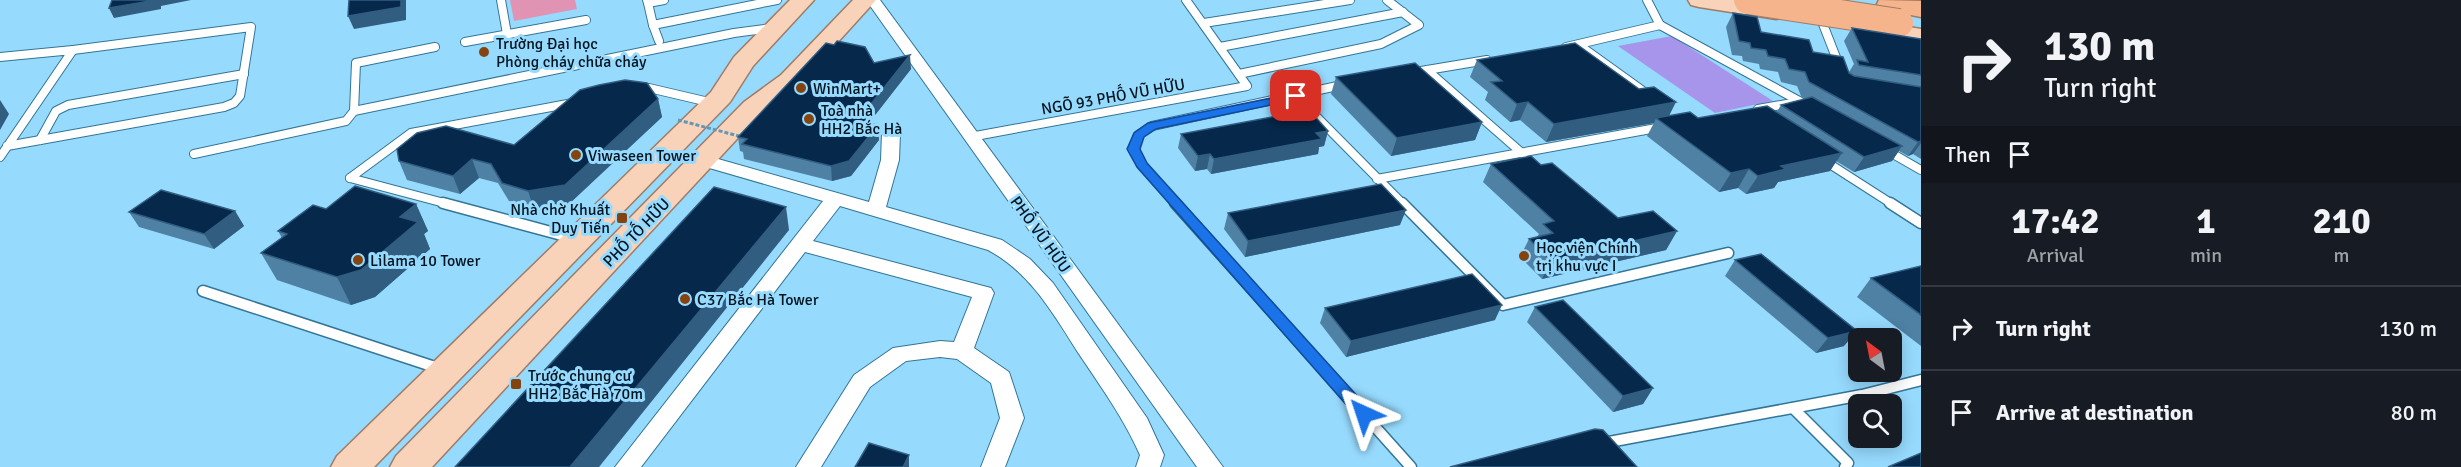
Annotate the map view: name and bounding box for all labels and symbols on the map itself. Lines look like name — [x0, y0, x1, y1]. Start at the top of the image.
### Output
place label: Trường Đại học Phòng cháy chữa cháy — [496, 34, 647, 72]
marker: Trường Đại học Phòng cháy chữa cháy — [477, 45, 491, 59]
pin — [1270, 70, 1321, 121]
street label: NGÕ 93 PHỐ VŨ HỮU — [1039, 73, 1187, 119]
place label: WinMart+ — [813, 79, 881, 99]
marker: WinMart+ — [794, 81, 808, 95]
place label: Toà nhà HH2 Bắc Hà — [821, 101, 902, 139]
marker: Toà nhà HH2 Bắc Hà — [802, 112, 816, 126]
place label: Viwaseen Tower — [588, 146, 696, 166]
marker: Viwaseen Tower — [569, 148, 583, 162]
street label: PHỐ VŨ HỮU — [1006, 191, 1076, 277]
street label: PHỐ TỐ HỮU — [598, 193, 674, 271]
place label: Nhà chờ Khuất Duy Tiến — [510, 200, 610, 238]
marker: Nhà chờ Khuất Duy Tiến — [615, 211, 629, 225]
place label: Học viện Chính trị khu vực I — [1536, 238, 1638, 276]
marker: Học viện Chính trị khu vực I — [1517, 249, 1531, 263]
place label: Lilama 10 Tower — [370, 251, 480, 271]
marker: Lilama 10 Tower — [351, 253, 365, 267]
place label: C37 Bắc Hà Tower — [697, 290, 819, 310]
marker: C37 Bắc Hà Tower — [678, 292, 692, 306]
north arrow — [1848, 328, 1902, 382]
place label: Trước chung cư HH2 Bắc Hà 70m — [528, 366, 643, 404]
marker: Trước chung cư HH2 Bắc Hà 70m — [509, 377, 523, 391]
position arrow — [1332, 382, 1396, 446]

